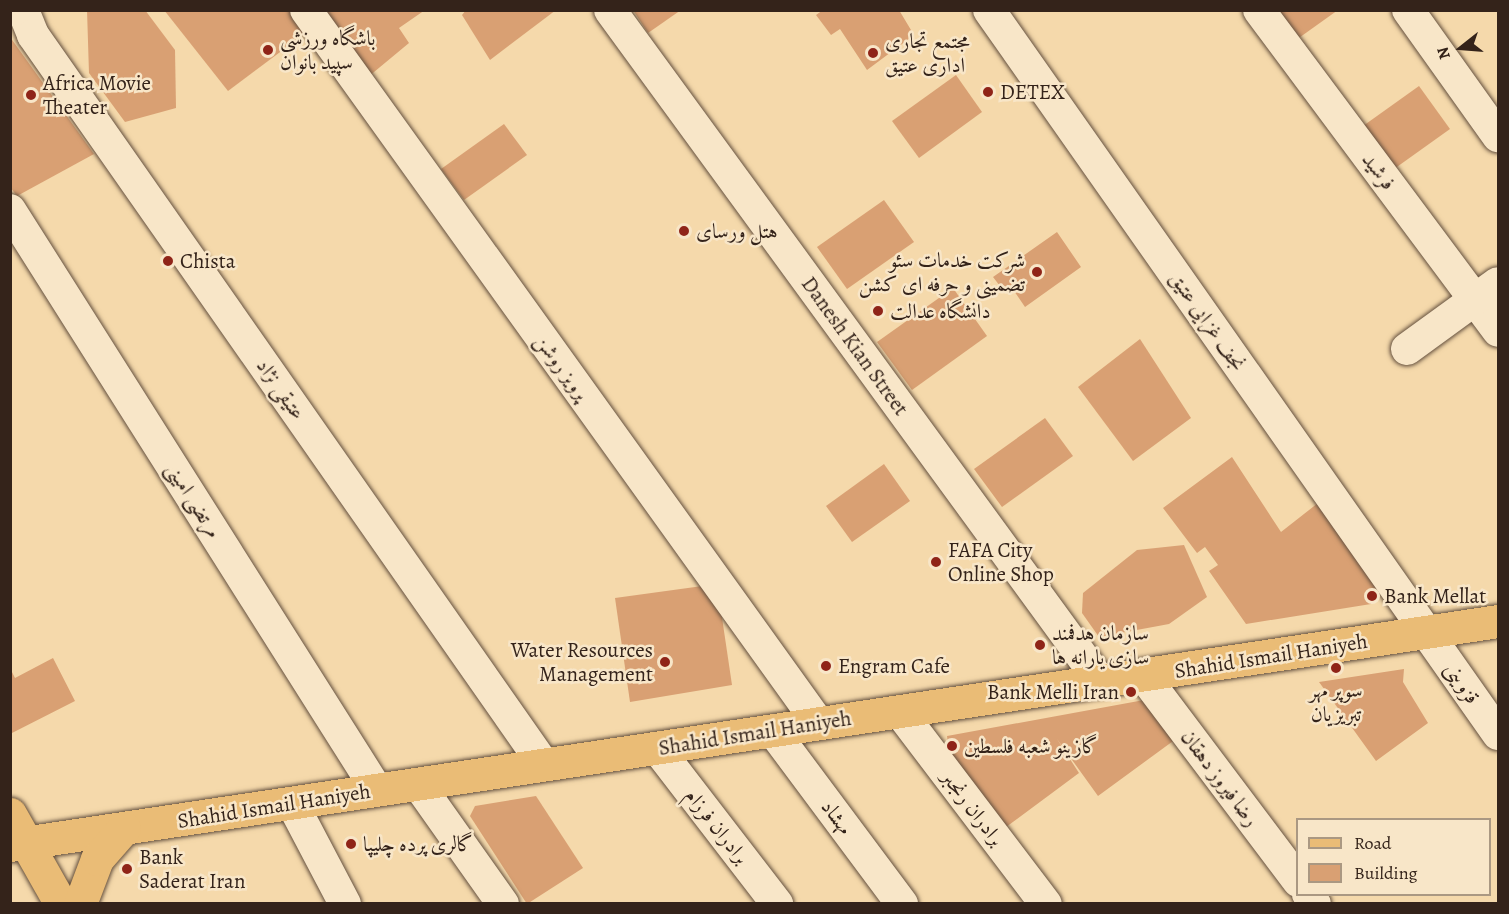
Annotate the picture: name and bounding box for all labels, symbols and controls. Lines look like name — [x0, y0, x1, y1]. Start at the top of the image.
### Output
north arrow — [1431, 18, 1491, 78]
place label: باشگاه ورزشی سپید بانوان — [280, 25, 375, 75]
place label: مجتمع تجاری اداری عتیق — [885, 28, 970, 78]
marker: باشگاه ورزشی سپید بانوان — [261, 43, 275, 57]
text: N — [1432, 44, 1456, 62]
marker: مجتمع تجاری اداری عتیق — [866, 46, 880, 60]
place label: Africa Movie Theater — [43, 70, 151, 120]
place label: DETEX — [1000, 79, 1065, 105]
marker: DETEX — [981, 85, 995, 99]
marker: Africa Movie Theater — [24, 88, 38, 102]
street label: فرشید — [1357, 147, 1401, 195]
place label: هتل ورسای — [696, 218, 778, 244]
marker: هتل ورسای — [677, 224, 691, 238]
place label: شرکت خدمات سئو تضمینی و حرفه ای کشن — [859, 247, 1025, 297]
place label: Chista — [180, 248, 235, 274]
marker: Chista — [161, 254, 175, 268]
marker: شرکت خدمات سئو تضمینی و حرفه ای کشن — [1030, 265, 1044, 279]
street label: نجف غزایی عتیق — [1164, 266, 1252, 376]
street label: Danesh Kian Street — [796, 272, 914, 420]
place label: دانشگاه عدالت — [890, 298, 991, 324]
marker: دانشگاه عدالت — [871, 304, 885, 318]
street label: پرویز روشن — [530, 329, 594, 405]
street label: عتیقی نژاد — [251, 354, 311, 424]
street label: مرتضی امینی — [161, 457, 227, 543]
place label: FAFA City Online Shop — [948, 537, 1054, 587]
marker: FAFA City Online Shop — [929, 555, 943, 569]
place label: Bank Mellat — [1384, 583, 1486, 609]
marker: Bank Mellat — [1365, 589, 1379, 603]
place label: سازمان هدفمند سازی یارانه ها — [1052, 620, 1149, 670]
street label: Shahid Ismail Haniyeh — [1173, 628, 1369, 684]
place label: Water Resources Management — [511, 637, 653, 687]
marker: سازمان هدفمند سازی یارانه ها — [1033, 638, 1047, 652]
place label: Engram Cafe — [838, 653, 950, 679]
marker: Water Resources Management — [658, 655, 672, 669]
street label: قزوینی — [1439, 657, 1485, 709]
marker: Engram Cafe — [819, 659, 833, 673]
marker: سوپر مهر تبریزیان — [1329, 661, 1343, 675]
place label: سوپر مهر تبریزیان — [1309, 677, 1363, 727]
place label: Bank Melli Iran — [987, 679, 1119, 705]
marker: Bank Melli Iran — [1124, 685, 1138, 699]
street label: Shahid Ismail Haniyeh — [657, 705, 853, 761]
street label: رضا فیروز دهقان — [1176, 725, 1264, 831]
place label: گازینو شعبه فلسطین — [964, 733, 1098, 759]
marker: گازینو شعبه فلسطین — [945, 739, 959, 753]
street label: برادران رنجبر — [936, 765, 1010, 851]
street label: Shahid Ismail Haniyeh — [176, 778, 372, 834]
street label: برادران فرزام — [680, 783, 754, 869]
street label: مهشاد — [816, 795, 858, 839]
legend — [1296, 818, 1491, 896]
place label: گالری پرده چلیپا — [363, 831, 473, 857]
text: Road — [1354, 831, 1391, 855]
marker: گالری پرده چلیپا — [344, 837, 358, 851]
place label: Bank Saderat Iran — [139, 844, 245, 894]
text: Building — [1354, 861, 1418, 885]
marker: Bank Saderat Iran — [120, 862, 134, 876]

